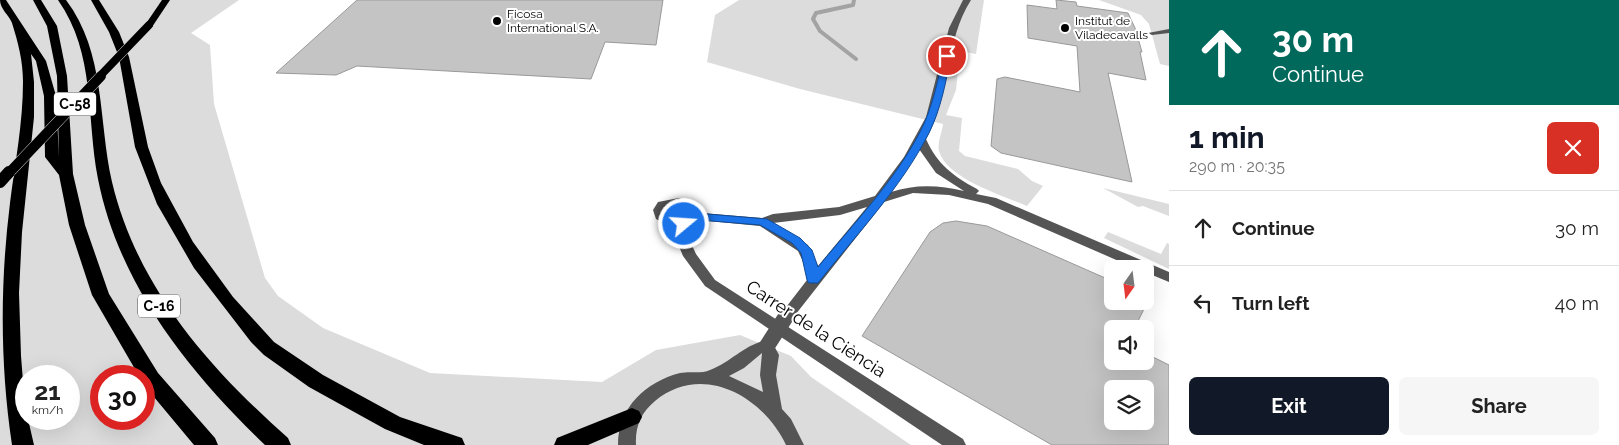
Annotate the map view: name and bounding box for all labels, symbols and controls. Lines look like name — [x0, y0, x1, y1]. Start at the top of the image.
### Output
place label: Ficosa International S.A. — [507, 7, 599, 35]
place label: Institut de Viladecavalls — [1075, 14, 1148, 42]
marker: Ficosa International S.A. — [491, 15, 503, 27]
text: 30 m — [1272, 19, 1354, 60]
icon: ahead — [1189, 20, 1254, 85]
marker: Institut de Viladecavalls — [1059, 22, 1071, 34]
pin — [926, 35, 968, 77]
icon: arrive — [933, 42, 961, 70]
text: Continue — [1272, 61, 1364, 87]
road number: C-58 — [54, 92, 96, 116]
text: 1 min — [1189, 120, 1265, 155]
button: close — [1547, 122, 1599, 174]
text: 290 m · 20:35 — [1189, 157, 1285, 176]
position arrow — [657, 197, 709, 249]
icon: ahead — [1189, 214, 1217, 242]
text: Continue — [1232, 217, 1315, 239]
text: 30 m — [1555, 217, 1599, 239]
north arrow — [1104, 260, 1154, 310]
map controls — [1104, 260, 1154, 430]
street label: Carrer de la Ciència — [743, 276, 890, 382]
icon: left — [1189, 289, 1217, 317]
text: Turn left — [1232, 292, 1309, 314]
text: 40 m — [1555, 292, 1599, 314]
road number: C-16 — [138, 294, 180, 318]
button: sound — [1104, 320, 1154, 370]
speed limit sign: 30 — [90, 365, 155, 430]
text: 21 — [34, 376, 61, 406]
button: Exit — [1189, 377, 1389, 435]
button: Share — [1399, 377, 1599, 435]
button: layers — [1104, 380, 1154, 430]
text: km/h — [32, 403, 63, 417]

